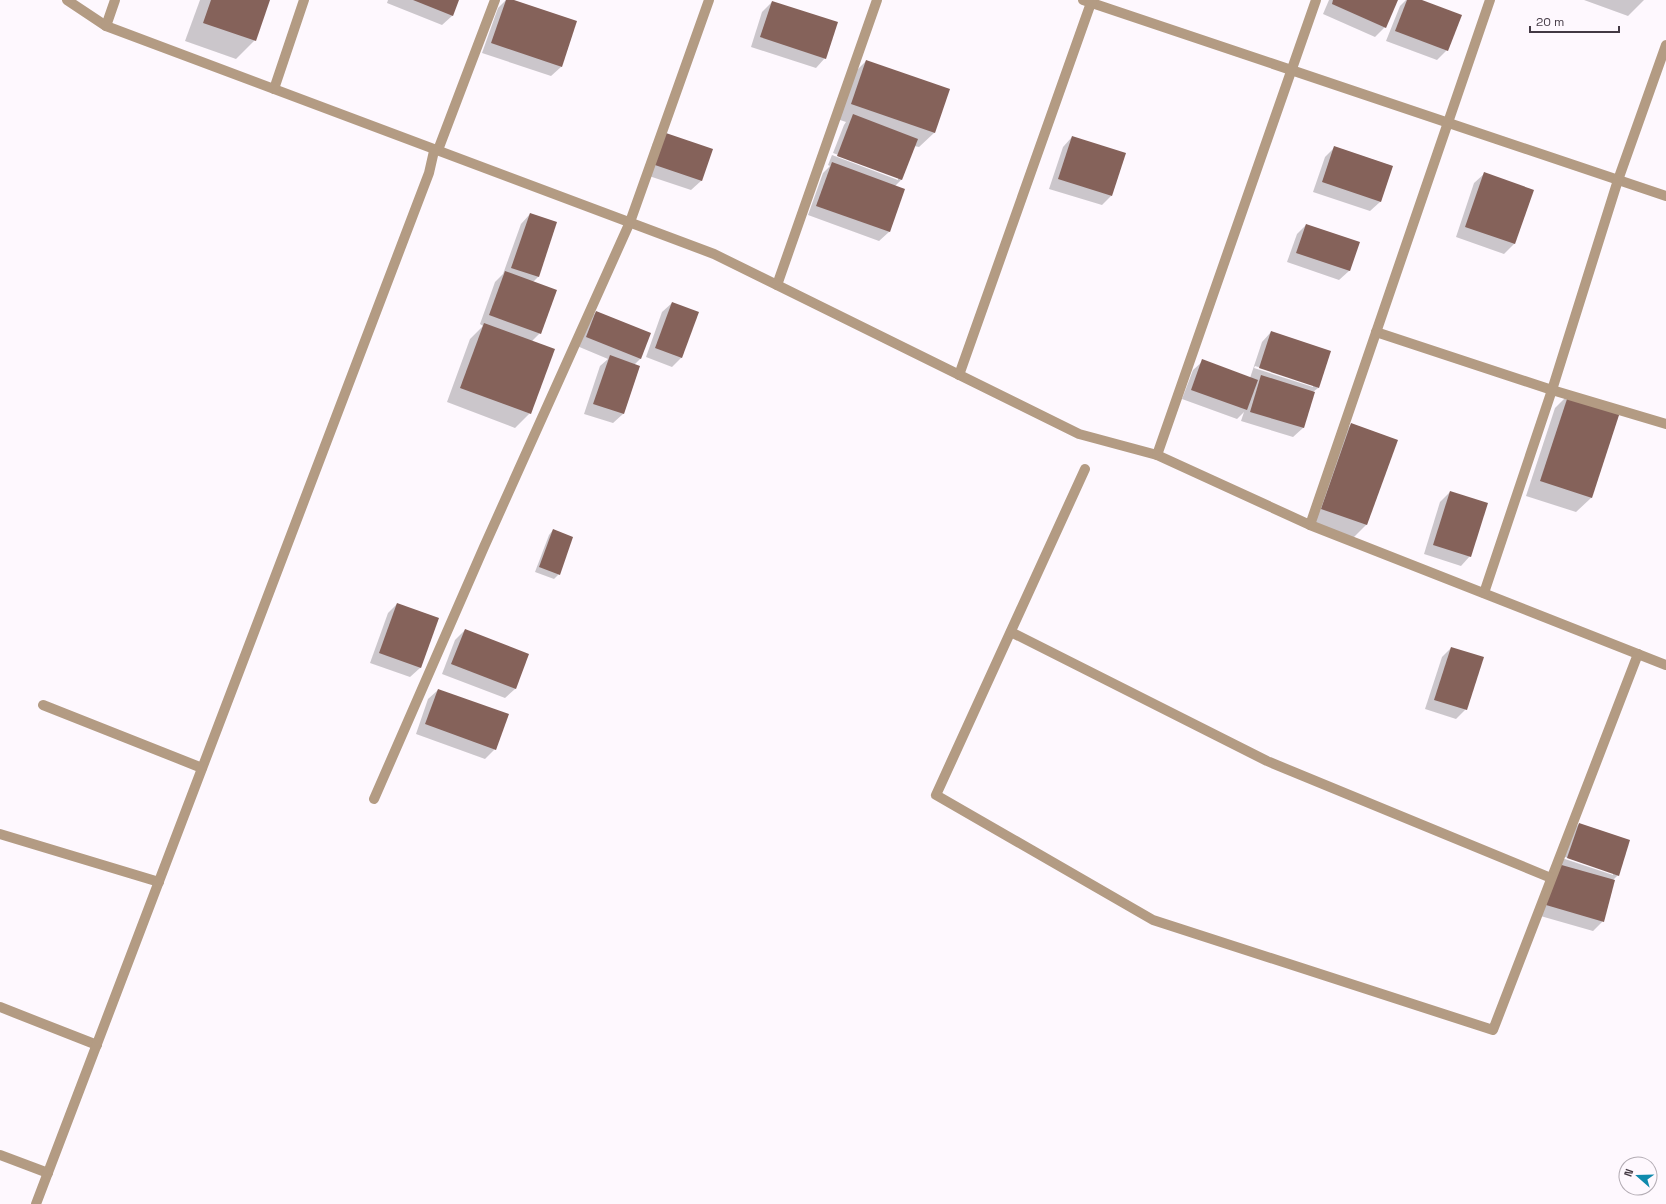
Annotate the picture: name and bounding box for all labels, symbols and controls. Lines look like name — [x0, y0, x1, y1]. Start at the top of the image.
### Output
scale bar — [1530, 8, 1619, 34]
text: 20 m — [1536, 14, 1564, 30]
north arrow — [1618, 1156, 1658, 1196]
text: N — [1621, 1167, 1636, 1178]

